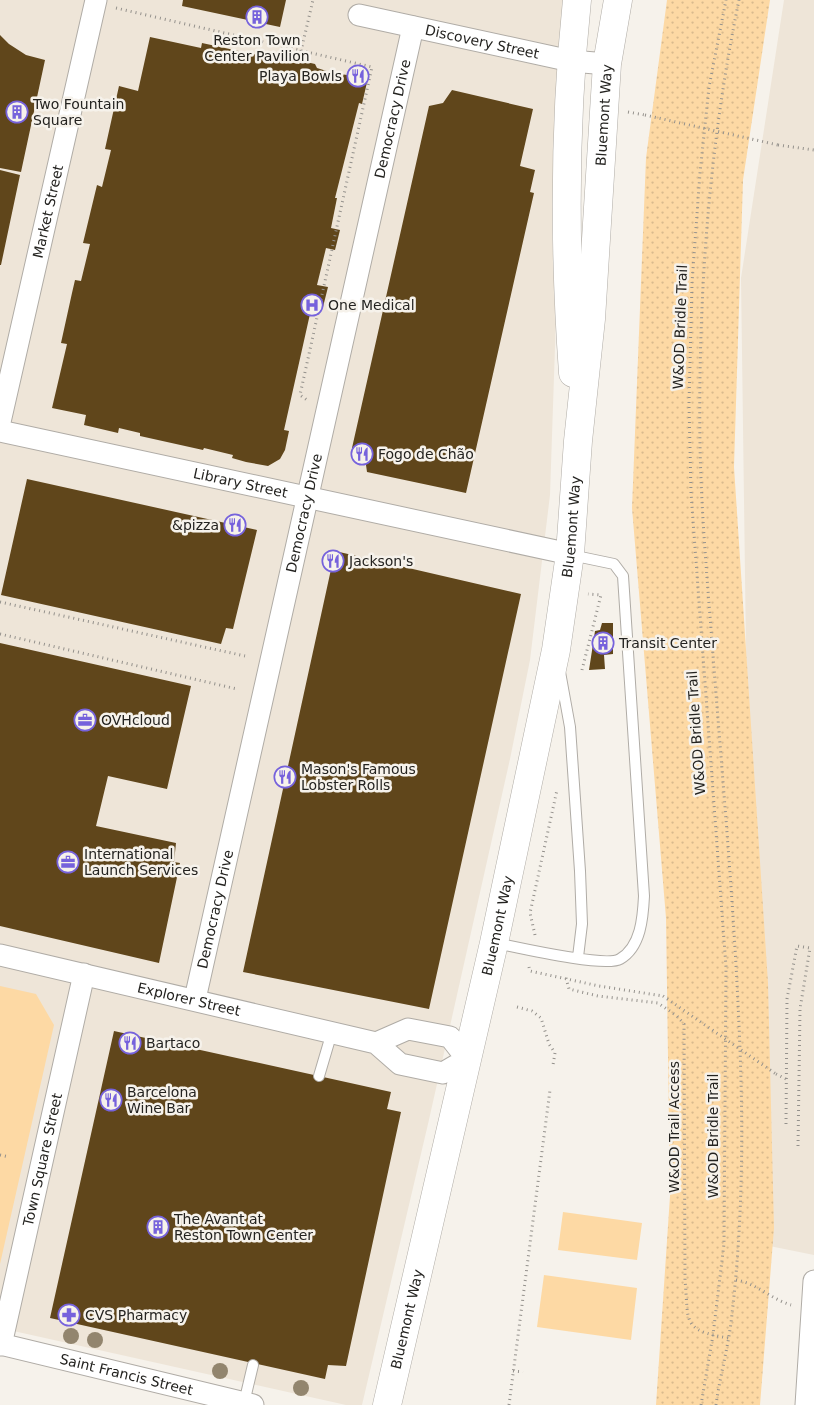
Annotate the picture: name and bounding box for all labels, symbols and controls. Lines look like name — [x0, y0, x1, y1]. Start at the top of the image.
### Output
building icon: Reston Town Center Pavilion — [245, 5, 269, 29]
street label: Discovery Street — [424, 22, 541, 62]
place label: Reston Town Center Pavilion — [204, 32, 310, 64]
street label: Democracy Drive — [371, 58, 413, 180]
restaurant icon: Playa Bowls — [346, 64, 370, 88]
street label: Bluemont Way — [593, 64, 615, 166]
place label: Playa Bowls — [259, 68, 342, 84]
place label: Two Fountain Square — [32, 96, 124, 128]
building icon: Two Fountain Square — [5, 100, 29, 124]
street label: Market Street — [30, 163, 66, 260]
street label: W&OD Bridle Trail — [670, 264, 690, 390]
hospital icon: One Medical — [300, 293, 324, 317]
place label: One Medical — [328, 297, 415, 313]
restaurant icon: Fogo de Chão — [350, 442, 374, 466]
place label: Fogo de Chão — [378, 446, 474, 462]
street label: Democracy Drive — [283, 452, 325, 574]
street label: Library Street — [192, 465, 290, 501]
street label: Bluemont Way — [559, 475, 584, 579]
restaurant icon: &pizza — [223, 513, 247, 537]
place label: &pizza — [172, 517, 219, 533]
restaurant icon: Jackson's — [321, 549, 345, 573]
place label: Jackson's — [348, 553, 413, 569]
building icon: Transit Center — [591, 631, 615, 655]
place label: Transit Center — [618, 635, 717, 651]
street label: W&OD Bridle Trail — [684, 670, 708, 796]
office icon: OVHcloud — [73, 708, 97, 732]
place label: OVHcloud — [101, 712, 170, 728]
place label: Mason's Famous Lobster Rolls — [301, 761, 416, 793]
restaurant icon: Mason's Famous Lobster Rolls — [273, 765, 297, 789]
place label: International Launch Services — [84, 846, 198, 878]
street label: Democracy Drive — [194, 848, 236, 970]
office icon: International Launch Services — [56, 850, 80, 874]
street label: Bluemont Way — [479, 874, 516, 977]
street label: Explorer Street — [136, 979, 243, 1019]
restaurant icon: Bartaco — [118, 1031, 142, 1055]
place label: Bartaco — [146, 1035, 200, 1051]
street label: W&OD Trail Access — [666, 1061, 682, 1193]
street label: W&OD Bridle Trail — [705, 1074, 721, 1198]
place label: Barcelona Wine Bar — [127, 1084, 197, 1116]
restaurant icon: Barcelona Wine Bar — [99, 1088, 123, 1112]
street label: Town Square Street — [20, 1091, 65, 1229]
place label: The Avant at Reston Town Center — [173, 1211, 313, 1243]
building icon: The Avant at Reston Town Center — [146, 1215, 170, 1239]
street label: Bluemont Way — [388, 1268, 426, 1371]
pharmacy icon: CVS Pharmacy — [57, 1303, 81, 1327]
place label: CVS Pharmacy — [85, 1307, 187, 1323]
street label: Saint Francis Street — [58, 1351, 195, 1398]

